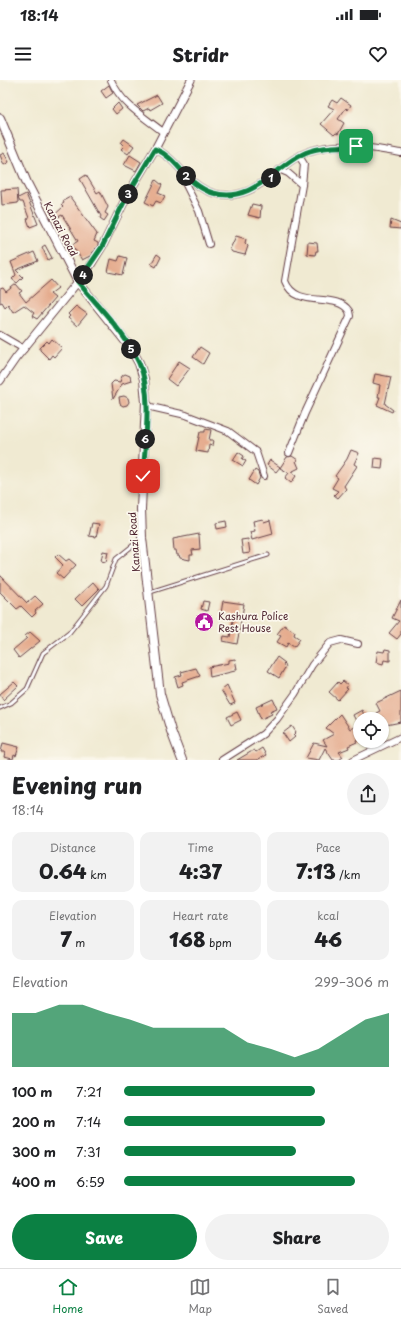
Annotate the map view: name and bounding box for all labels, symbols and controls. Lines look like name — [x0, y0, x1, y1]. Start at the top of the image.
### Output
text: 18:14 — [20, 3, 58, 26]
text: Stridr — [172, 41, 229, 68]
icon: menu — [12, 43, 34, 65]
icon: heart — [367, 43, 389, 65]
pin — [339, 129, 373, 163]
icon: arrive — [345, 135, 367, 157]
pin: 2 — [176, 166, 196, 186]
text: 2 — [182, 167, 190, 184]
pin: 1 — [261, 168, 281, 188]
text: 1 — [268, 169, 274, 186]
pin: 3 — [118, 184, 138, 204]
text: 3 — [124, 185, 132, 202]
street label: Kanazi Road — [41, 199, 82, 259]
pin: 4 — [73, 265, 93, 285]
text: 4 — [79, 266, 87, 283]
pin: 5 — [121, 339, 141, 359]
text: 5 — [127, 340, 135, 357]
pin: 6 — [135, 429, 155, 449]
text: 6 — [141, 430, 149, 447]
pin — [126, 459, 160, 493]
icon: check — [132, 465, 154, 487]
street label: Kanazi Road — [124, 511, 143, 573]
place label: Kashura Police Rest House — [218, 608, 288, 635]
public building icon: Kashura Police Rest House — [193, 611, 215, 633]
map controls — [353, 712, 389, 748]
button: locate — [353, 712, 389, 748]
text: Evening run — [12, 768, 142, 801]
button: share — [347, 773, 389, 815]
text: 18:14 — [12, 800, 44, 819]
text: Distance — [50, 839, 96, 856]
text: Time — [187, 839, 213, 856]
text: Pace — [316, 839, 341, 856]
text: 0.64 — [39, 856, 87, 886]
text: 4:37 — [179, 856, 222, 886]
text: 7:13 — [296, 856, 336, 886]
text: km — [87, 866, 107, 883]
text: /km — [336, 866, 360, 883]
text: Elevation — [49, 907, 97, 924]
text: Heart rate — [173, 907, 228, 924]
text: kcal — [317, 907, 339, 924]
text: 7 — [60, 924, 72, 954]
text: 168 — [169, 924, 206, 954]
text: 46 — [314, 924, 342, 954]
text: m — [72, 934, 85, 951]
text: bpm — [206, 934, 232, 951]
text: Elevation — [12, 972, 68, 991]
text: 299–306 m — [314, 972, 389, 991]
text: 100 m — [12, 1082, 53, 1101]
text: 7:21 — [76, 1082, 102, 1101]
text: 200 m — [12, 1112, 56, 1131]
text: 7:14 — [76, 1112, 101, 1131]
text: 300 m — [12, 1142, 56, 1161]
text: 7:31 — [76, 1142, 101, 1161]
text: 400 m — [12, 1172, 56, 1191]
text: 6:59 — [76, 1172, 105, 1191]
button: Save — [12, 1214, 197, 1260]
button: Share — [205, 1214, 389, 1260]
tab: Home — [53, 1276, 83, 1317]
tab: Map — [188, 1276, 212, 1317]
tab: Saved — [317, 1276, 348, 1317]

